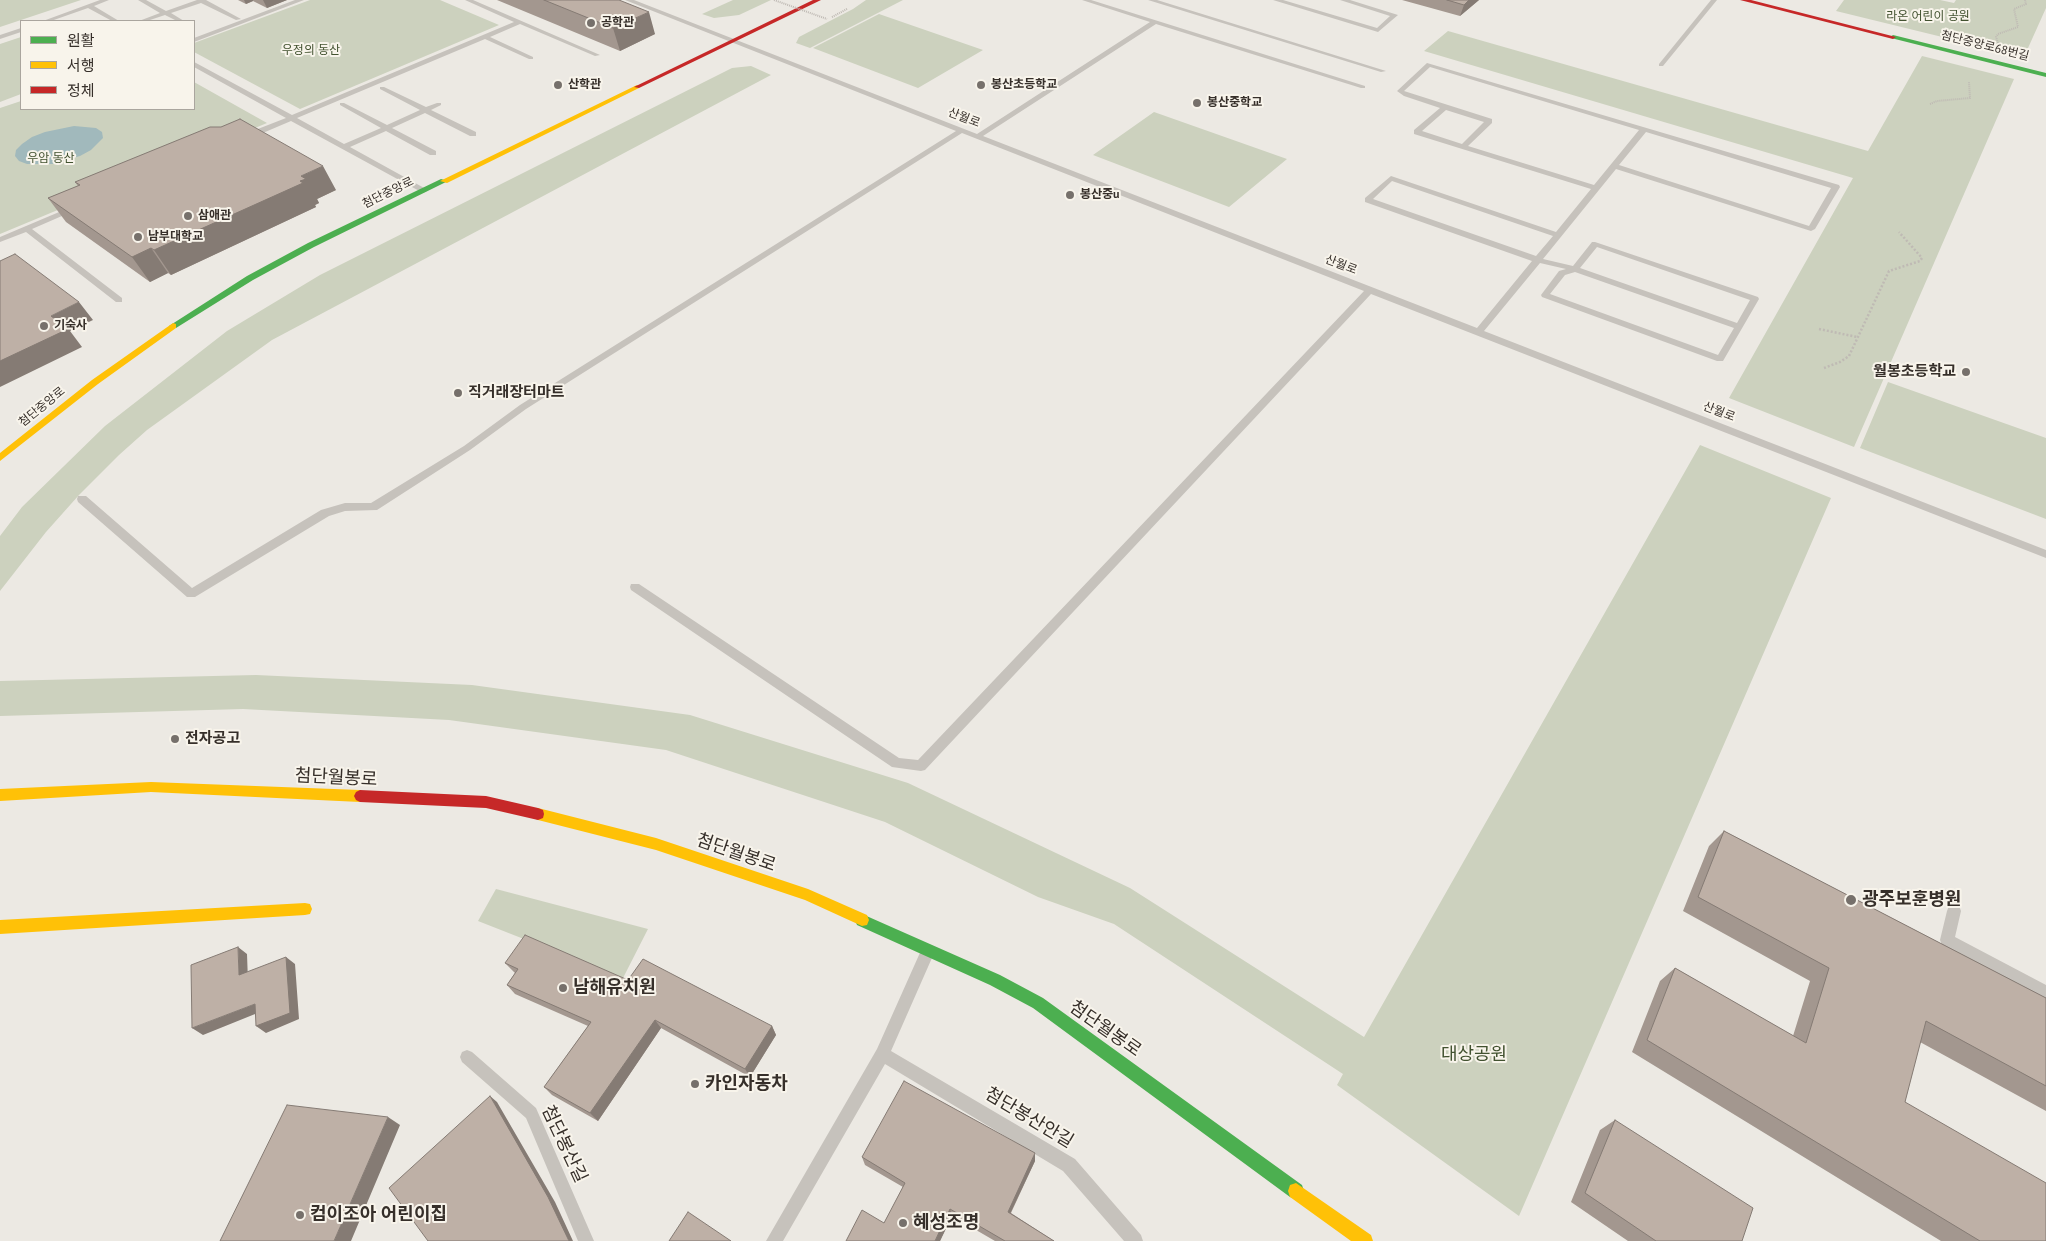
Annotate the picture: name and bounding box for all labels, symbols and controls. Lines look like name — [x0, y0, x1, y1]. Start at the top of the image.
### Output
park label: 라온 어린이 공원 — [1886, 10, 1970, 24]
place label: 공학관 — [601, 16, 634, 30]
marker: 공학관 — [585, 17, 597, 29]
legend — [20, 20, 195, 110]
street label: 첨단중앙로68번길 — [1939, 28, 2031, 64]
text: 원활 — [67, 31, 95, 50]
park label: 우정의 동산 — [282, 44, 340, 58]
text: 서행 — [67, 56, 95, 75]
place label: 산학관 — [568, 78, 601, 92]
place label: 봉산초등학교 — [991, 78, 1057, 92]
marker: 산학관 — [552, 79, 564, 91]
marker: 봉산초등학교 — [975, 79, 987, 91]
text: 정체 — [67, 81, 95, 100]
place label: 봉산중학교 — [1207, 96, 1262, 110]
marker: 봉산중학교 — [1191, 97, 1203, 109]
street label: 산월로 — [946, 105, 982, 131]
park label: 우암 동산 — [27, 152, 75, 166]
street label: 첨단중앙로 — [360, 174, 416, 212]
place label: 봉산중u — [1080, 188, 1120, 202]
marker: 봉산중u — [1064, 189, 1076, 201]
place label: 삼애관 — [198, 209, 231, 223]
marker: 삼애관 — [182, 210, 194, 222]
place label: 남부대학교 — [148, 230, 203, 244]
marker: 남부대학교 — [132, 231, 144, 243]
street label: 산월로 — [1323, 252, 1359, 278]
place label: 기숙사 — [54, 319, 87, 333]
marker: 기숙사 — [38, 320, 50, 332]
place label: 월봉초등학교 — [1873, 363, 1956, 381]
marker: 월봉초등학교 — [1960, 366, 1972, 378]
street label: 첨단중앙로 — [16, 384, 68, 430]
place label: 직거래장터마트 — [468, 384, 565, 402]
marker: 직거래장터마트 — [452, 387, 464, 399]
street label: 산월로 — [1701, 399, 1737, 425]
place label: 전자공고 — [185, 730, 240, 748]
marker: 전자공고 — [169, 733, 181, 745]
street label: 첨단월봉로 — [294, 765, 378, 791]
street label: 첨단월봉로 — [693, 829, 779, 877]
place label: 광주보훈병원 — [1862, 889, 1961, 911]
marker: 광주보훈병원 — [1844, 893, 1858, 907]
place label: 남해유치원 — [573, 977, 656, 999]
marker: 남해유치원 — [557, 982, 569, 994]
street label: 첨단월봉로 — [1065, 996, 1145, 1062]
park label: 대상공원 — [1441, 1044, 1507, 1066]
place label: 카인자동차 — [705, 1073, 788, 1095]
marker: 카인자동차 — [689, 1078, 701, 1090]
street label: 첨단봉산안길 — [981, 1083, 1077, 1153]
street label: 첨단봉산길 — [537, 1102, 591, 1186]
place label: 컴이조아 어린이집 — [310, 1204, 447, 1226]
marker: 컴이조아 어린이집 — [294, 1209, 306, 1221]
place label: 혜성조명 — [913, 1212, 979, 1234]
marker: 혜성조명 — [897, 1217, 909, 1229]

